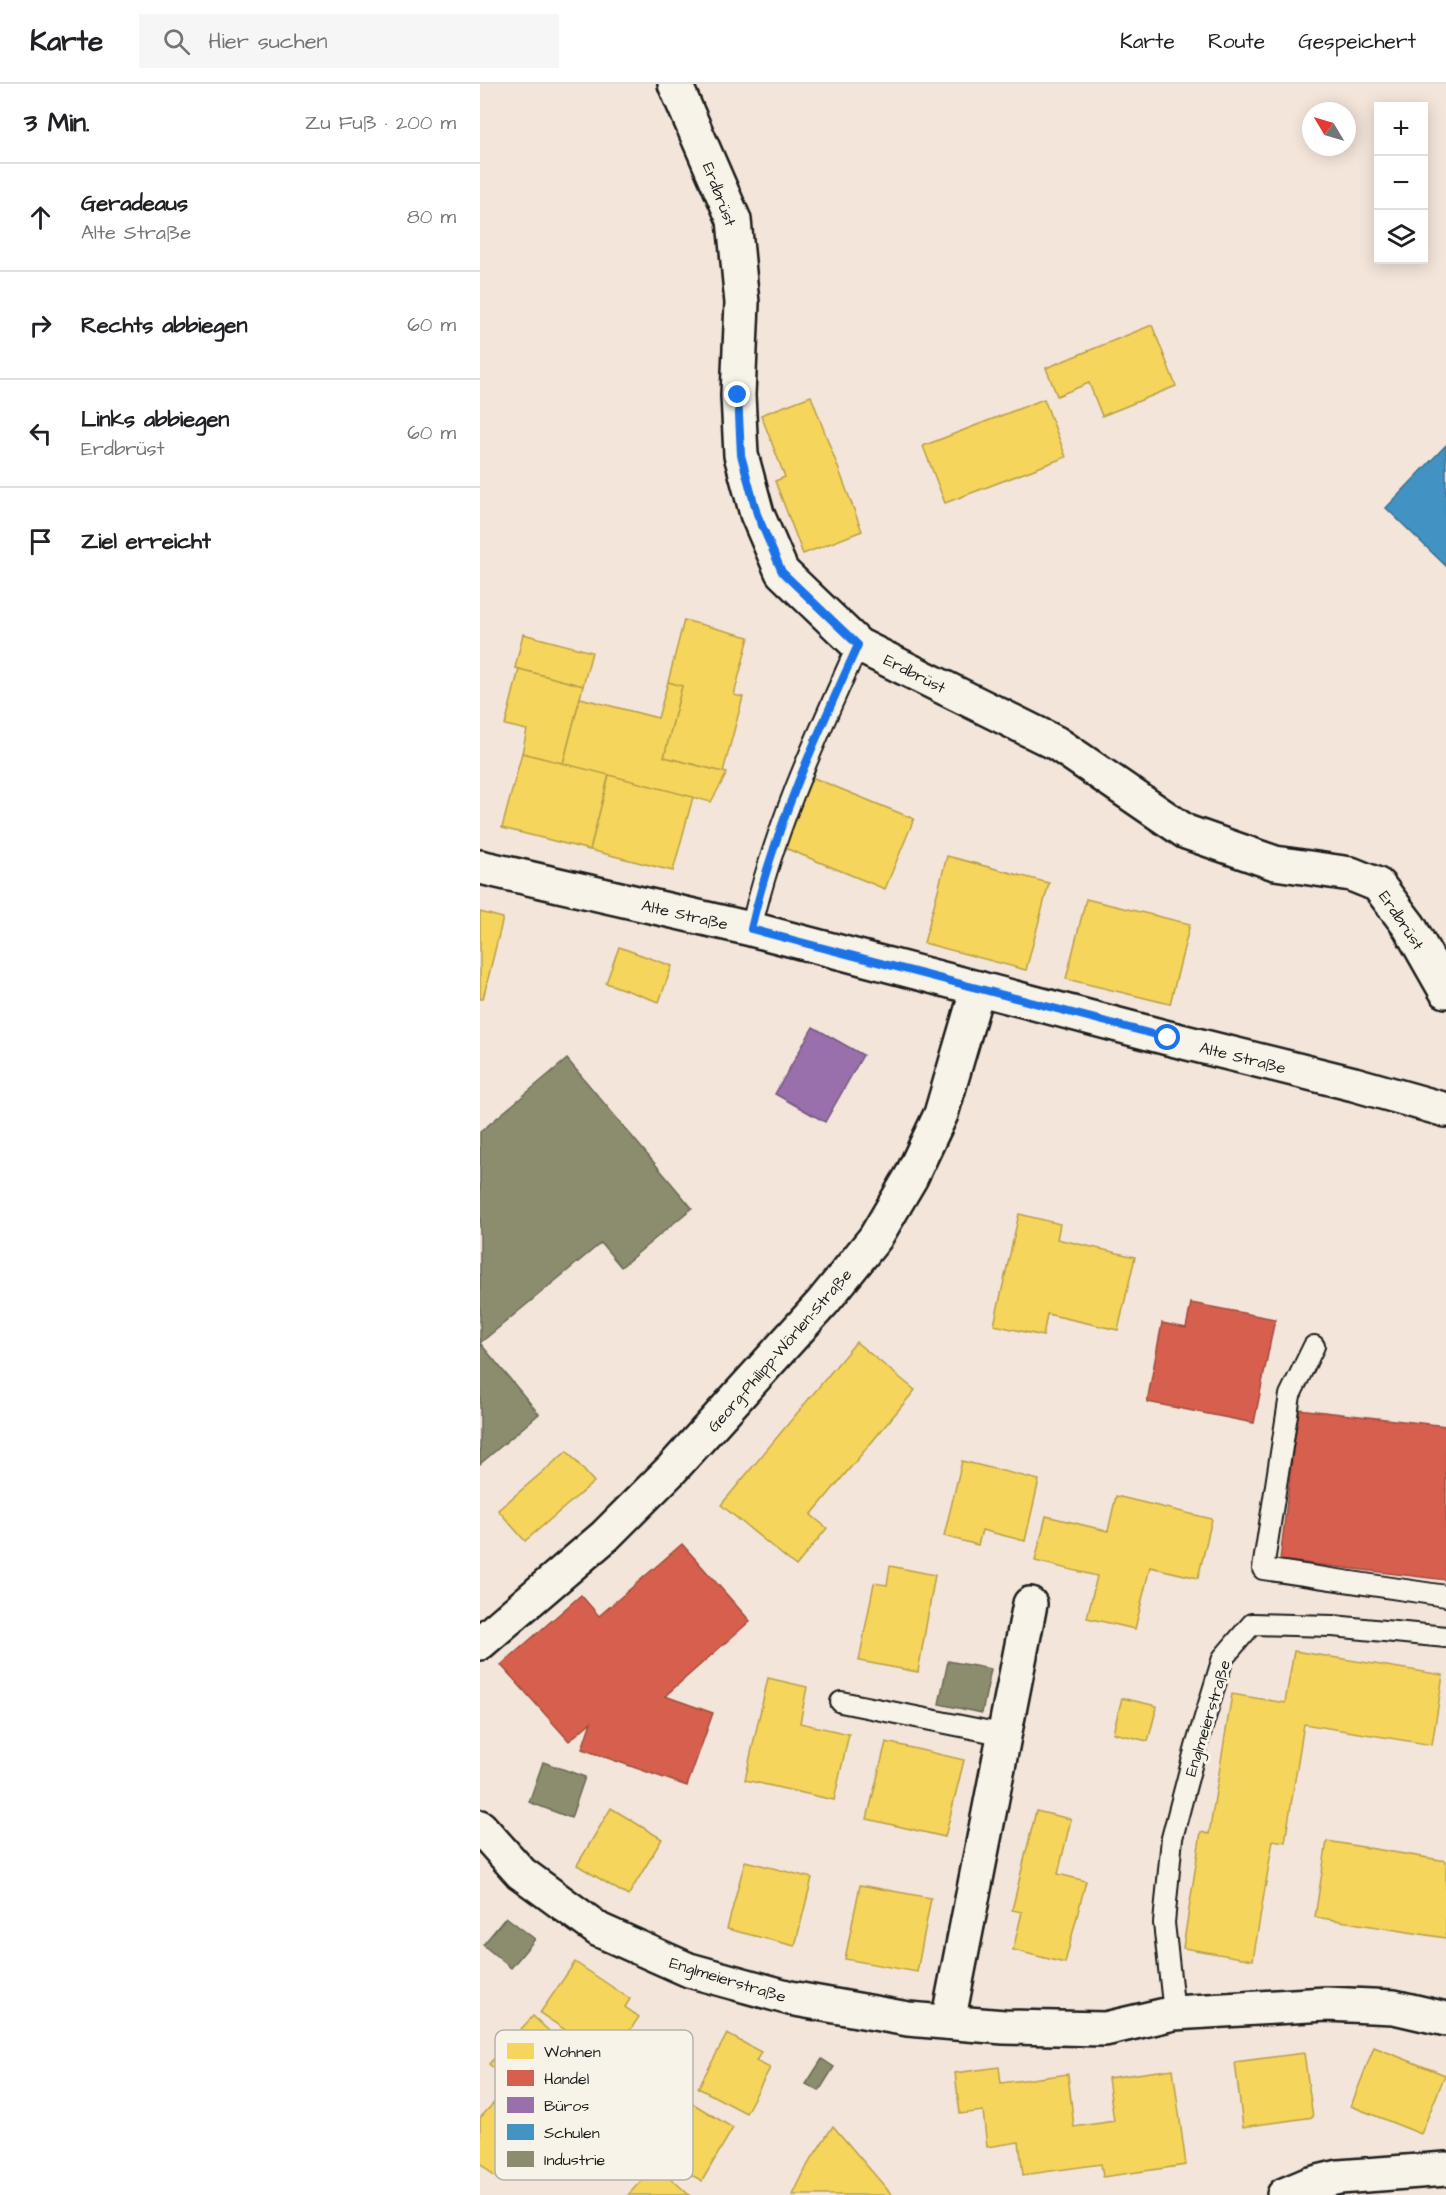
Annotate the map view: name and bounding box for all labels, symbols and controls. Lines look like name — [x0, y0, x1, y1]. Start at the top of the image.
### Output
search box — [139, 14, 559, 68]
text: Karte — [30, 22, 103, 61]
icon: search — [160, 25, 193, 58]
text: Hier suchen — [208, 26, 328, 57]
text: Karte — [1120, 27, 1175, 56]
text: Route — [1208, 27, 1265, 56]
text: Gespeichert — [1298, 27, 1416, 56]
north arrow — [1302, 102, 1356, 156]
map controls — [1374, 102, 1428, 264]
button: + — [1374, 102, 1428, 156]
text: 3 Min. — [24, 105, 90, 141]
text: Zu Fuß · 200 m — [305, 109, 456, 137]
button: − — [1374, 156, 1428, 210]
street label: Erdbrüst — [697, 159, 742, 230]
text: Geradeaus — [81, 188, 188, 219]
icon: ahead — [24, 201, 57, 234]
text: 80 m — [407, 203, 456, 231]
button: layers — [1374, 210, 1428, 264]
text: Alte Straße — [81, 219, 191, 247]
icon: right — [24, 309, 57, 342]
text: Rechts abbiegen — [81, 310, 248, 341]
text: 60 m — [407, 311, 456, 339]
route end — [724, 381, 750, 407]
text: Links abbiegen — [81, 404, 229, 435]
icon: left — [24, 417, 57, 450]
text: 60 m — [407, 419, 456, 447]
text: Erdbrüst — [81, 435, 165, 463]
icon: arrive — [24, 525, 57, 558]
text: Ziel erreicht — [81, 526, 211, 557]
street label: Erdbrüst — [880, 649, 950, 699]
street label: Erdbrüst — [1373, 887, 1429, 955]
street label: Alte Straße — [639, 894, 730, 936]
route start — [1154, 1024, 1180, 1050]
street label: Alte Straße — [1197, 1037, 1288, 1079]
street label: Georg-Philipp-Wörlen-Straße — [703, 1264, 858, 1438]
street label: Englmeierstraße — [1180, 1657, 1237, 1780]
street label: Englmeierstraße — [666, 1952, 789, 2009]
legend — [495, 2030, 693, 2180]
text: Wohnen — [544, 2041, 601, 2063]
text: Handel — [544, 2068, 589, 2090]
text: Büros — [544, 2095, 589, 2117]
text: Schulen — [544, 2122, 600, 2144]
text: Industrie — [544, 2149, 606, 2171]

